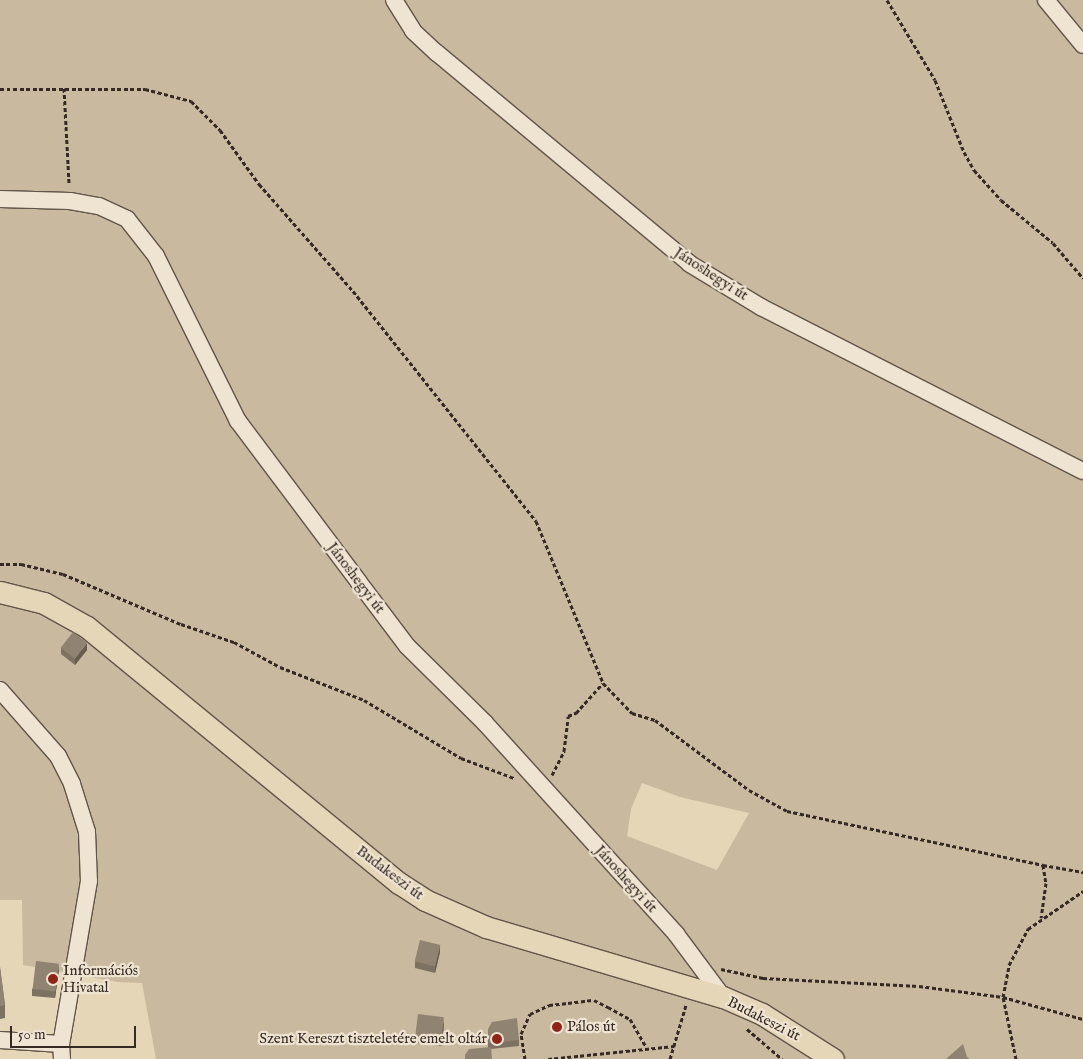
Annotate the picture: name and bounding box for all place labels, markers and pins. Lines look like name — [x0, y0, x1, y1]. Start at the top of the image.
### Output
place label: Információs Hivatal — [63, 961, 138, 996]
marker: Információs Hivatal — [47, 973, 59, 985]
place label: Pálos út — [567, 1018, 616, 1036]
marker: Pálos út — [551, 1021, 563, 1033]
place label: Szent Kereszt tiszteletére emelt oltár — [259, 1030, 487, 1048]
marker: Szent Kereszt tiszteletére emelt oltár — [491, 1033, 503, 1045]

